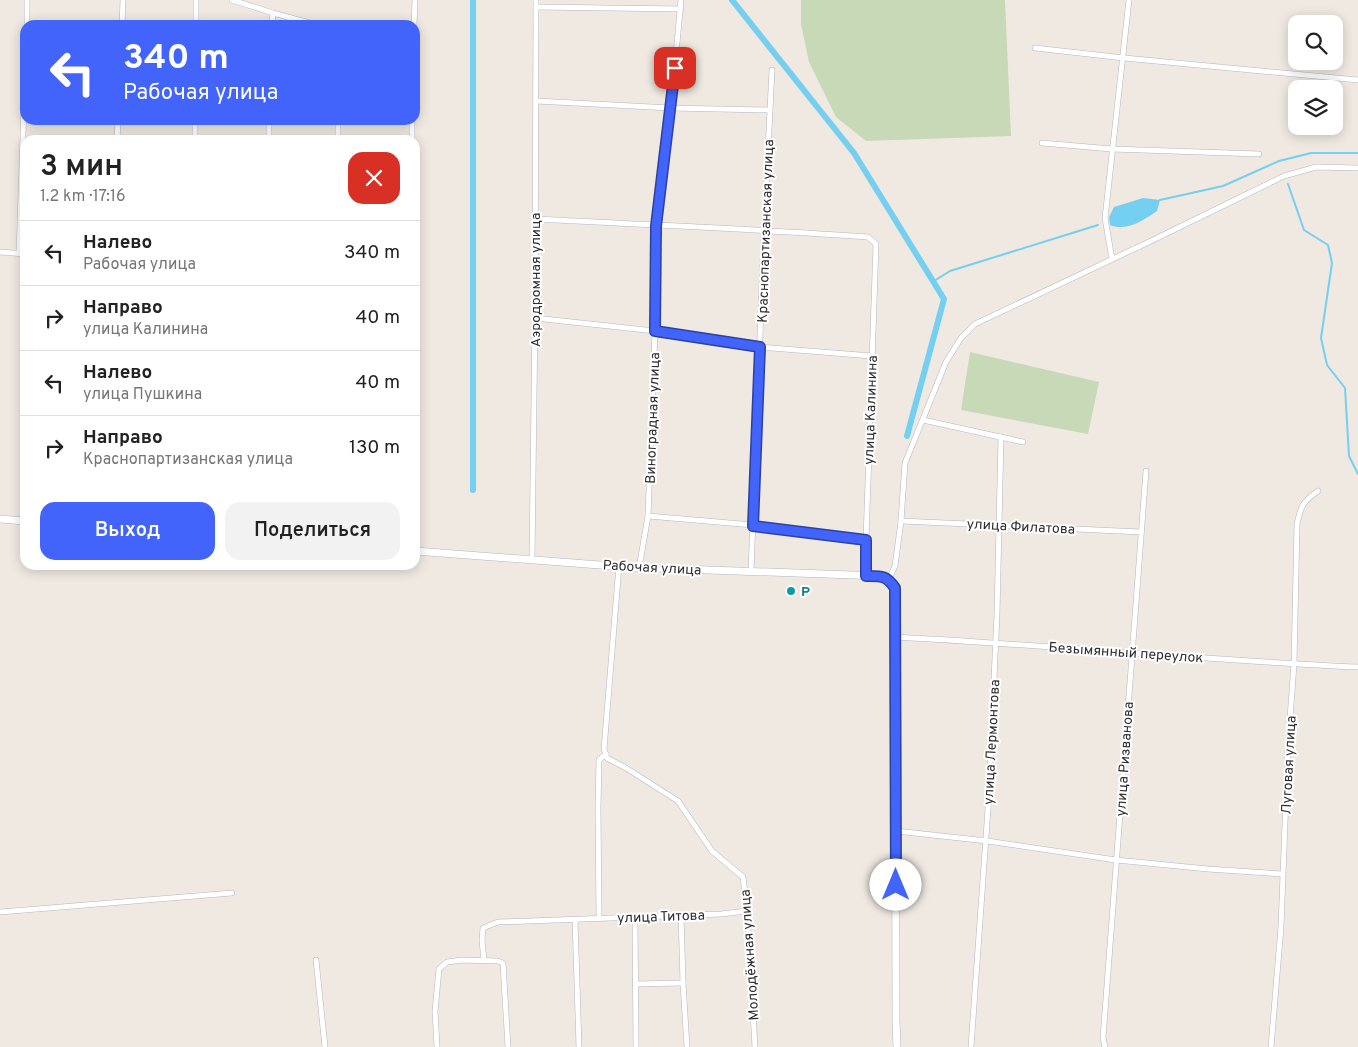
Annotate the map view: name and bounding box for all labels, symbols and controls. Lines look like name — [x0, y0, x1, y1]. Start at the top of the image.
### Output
map controls — [1288, 15, 1343, 135]
button: search — [1288, 15, 1343, 70]
text: 340 m — [123, 37, 229, 81]
icon: left — [40, 40, 105, 105]
pin — [654, 47, 696, 89]
icon: arrive — [661, 54, 689, 82]
text: Рабочая улица — [123, 80, 278, 107]
button: layers — [1288, 80, 1343, 135]
street label: Краснопартизанская улица — [755, 139, 778, 323]
text: 3 мин — [40, 149, 123, 186]
button: close — [348, 152, 400, 204]
text: 1.2 km · 17:16 — [40, 187, 125, 207]
street label: Аэродромная улица — [528, 213, 545, 347]
text: Налево — [83, 231, 152, 255]
icon: left — [40, 239, 68, 267]
text: 340 m — [344, 241, 400, 265]
text: Рабочая улица — [83, 255, 196, 275]
text: Направо — [83, 296, 163, 320]
icon: right — [40, 304, 68, 332]
text: 40 m — [355, 306, 400, 330]
text: улица Калинина — [83, 320, 208, 340]
street label: Виноградная улица — [643, 352, 664, 484]
street label: улица Калинина — [861, 355, 882, 465]
text: Налево — [83, 361, 152, 385]
icon: left — [40, 369, 68, 397]
text: 40 m — [355, 371, 400, 395]
text: улица Пушкина — [83, 385, 202, 405]
text: Направо — [83, 426, 163, 450]
icon: right — [40, 434, 68, 462]
text: 130 m — [349, 436, 400, 460]
text: Краснопартизанская улица — [83, 450, 293, 470]
button: Выход — [40, 502, 215, 560]
button: Поделиться — [225, 502, 400, 560]
street label: улица Филатова — [966, 516, 1076, 539]
street label: Рабочая улица — [602, 557, 702, 580]
place label: Р — [801, 584, 810, 601]
marker: Р — [785, 585, 797, 597]
street label: Безымянный переулок — [1048, 640, 1204, 667]
street label: улица Лермонтова — [981, 679, 1004, 805]
street label: улица Ризванова — [1113, 701, 1138, 817]
street label: Луговая улица — [1278, 715, 1301, 815]
position arrow — [869, 858, 921, 910]
street label: Молодёжная улица — [737, 889, 764, 1021]
street label: улица Титова — [617, 907, 705, 928]

